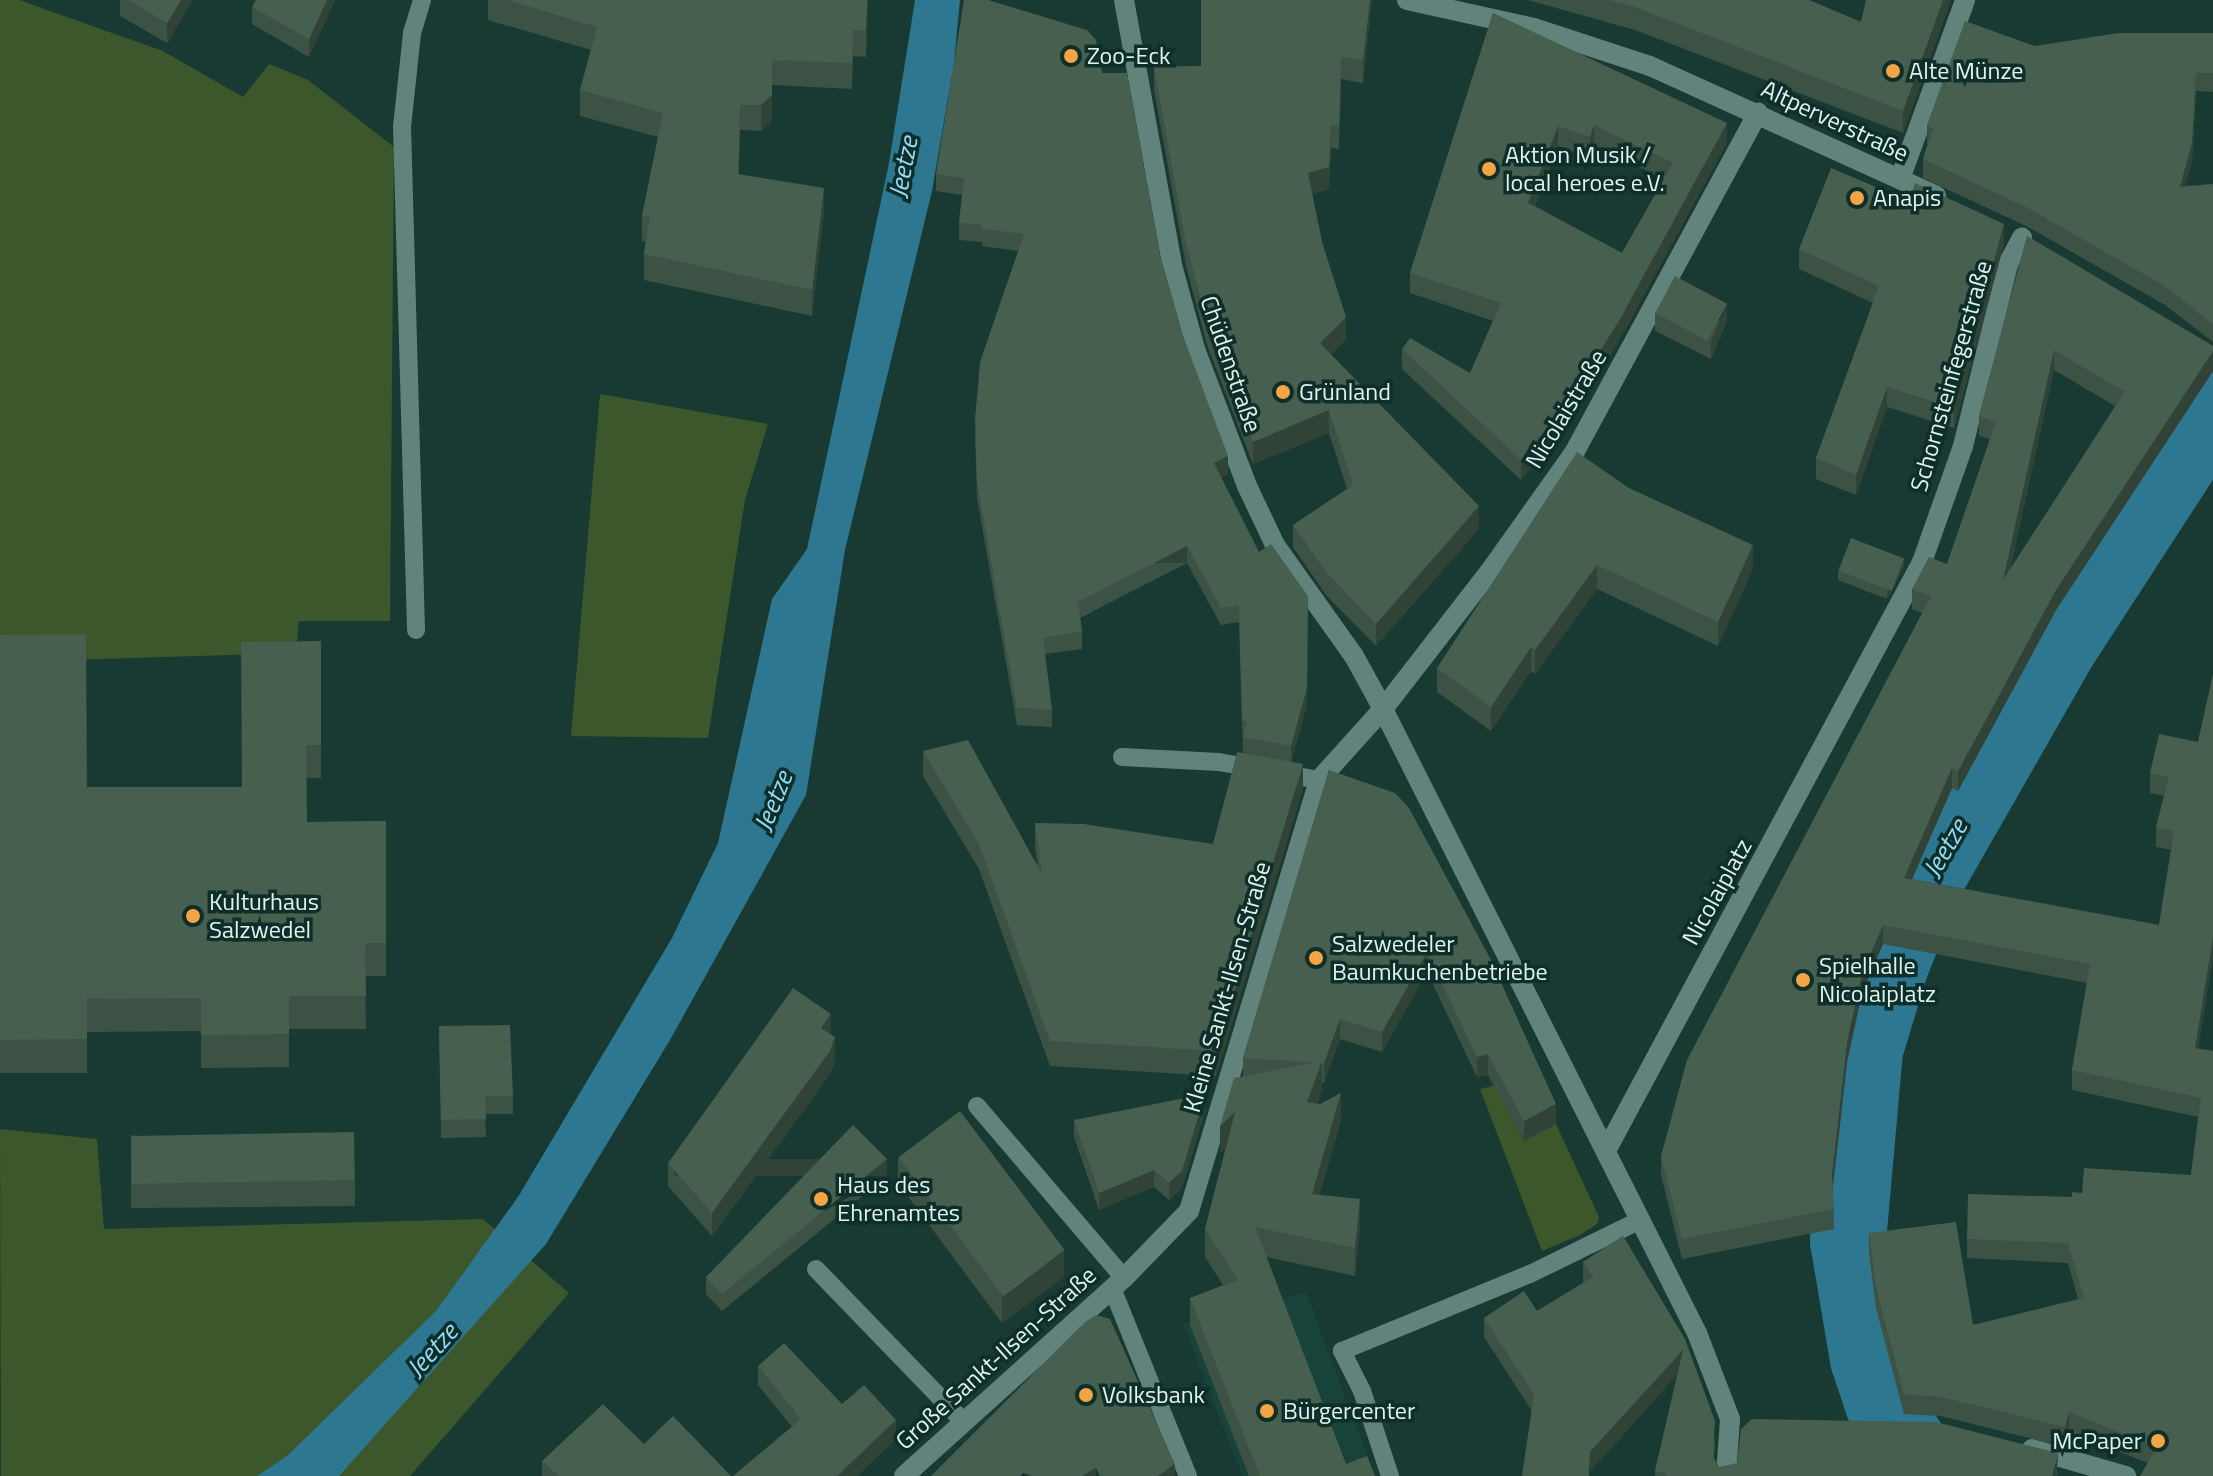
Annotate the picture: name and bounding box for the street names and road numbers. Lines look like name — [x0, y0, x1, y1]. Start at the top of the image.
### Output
street label: Altperverstraße — [1757, 74, 1913, 168]
street label: Schornsteinfegerstraße — [1904, 257, 1998, 495]
street label: Chüdenstraße — [1194, 292, 1268, 436]
street label: Nicolaistraße — [1519, 345, 1613, 473]
street label: Nicolaiplatz — [1676, 834, 1758, 950]
street label: Kleine Sankt-Ilsen-Straße — [1177, 858, 1277, 1116]
street label: Große Sankt-Ilsen-Straße — [890, 1261, 1102, 1455]

